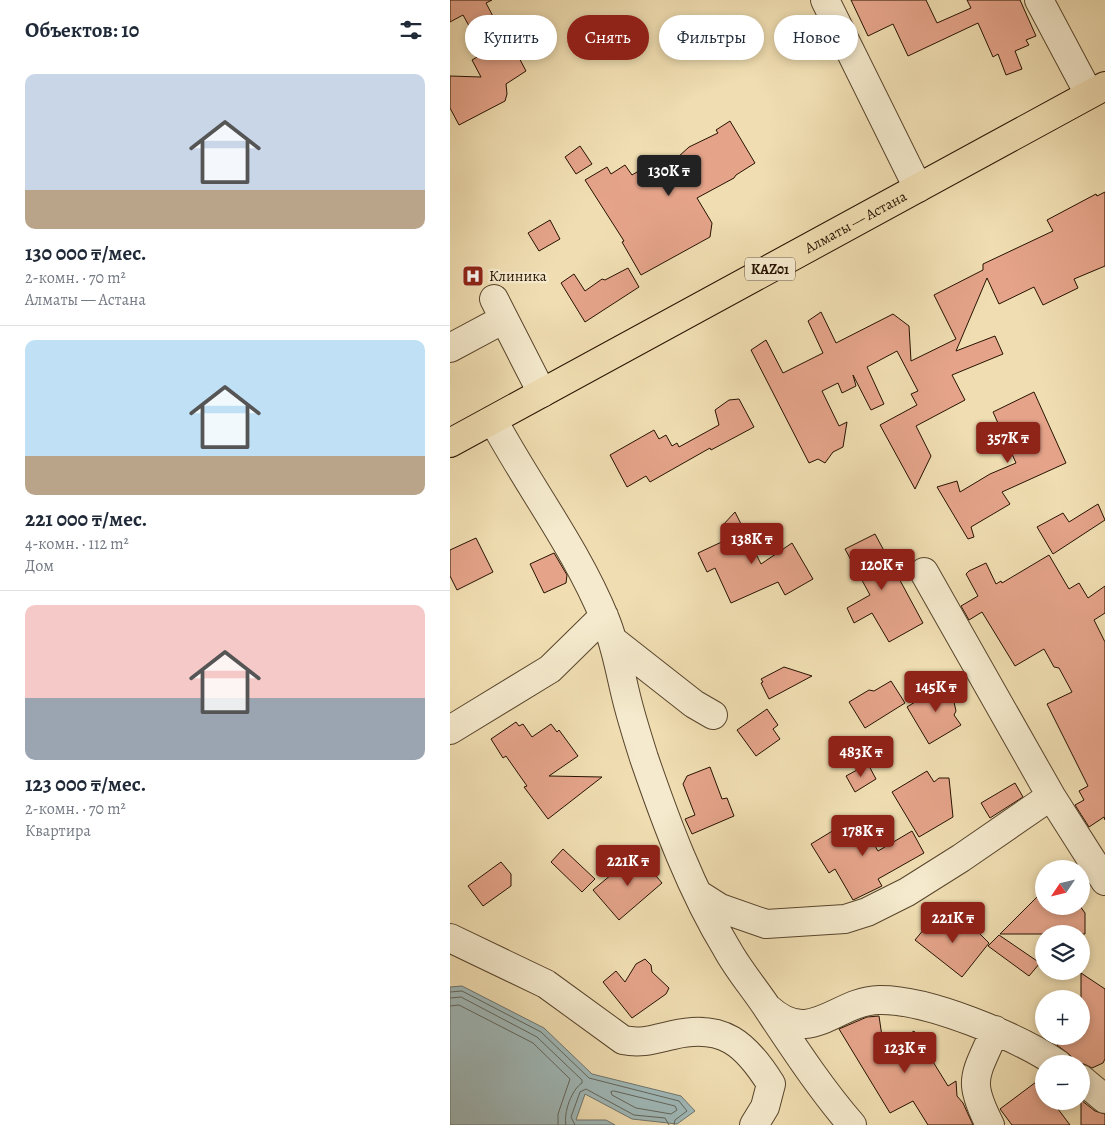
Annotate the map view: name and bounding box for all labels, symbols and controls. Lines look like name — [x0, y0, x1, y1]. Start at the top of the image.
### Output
chip: Купить — [465, 15, 557, 60]
chip: Снять — [567, 15, 649, 60]
chip: Фильтры — [659, 15, 764, 60]
chip: Новое — [774, 15, 858, 60]
text: Объектов: 10 — [25, 16, 139, 44]
icon: filters — [397, 16, 425, 44]
icon: home — [180, 107, 270, 197]
pin: 130K ₸ — [628, 154, 710, 197]
text: 130K ₸ — [648, 160, 690, 182]
street label: Алматы — Астана — [800, 186, 910, 258]
text: 130 000 ₸/мес. — [25, 239, 147, 267]
road number: KАZ01 — [745, 258, 795, 280]
hospital icon: Клиника — [461, 264, 485, 288]
place label: Клиника — [489, 266, 547, 286]
text: 2-комн. · 70 m² — [25, 267, 126, 289]
text: Алматы — Астана — [25, 289, 146, 311]
icon: home — [180, 372, 270, 462]
pin: 357K ₸ — [967, 422, 1049, 464]
text: 357K ₸ — [987, 427, 1029, 449]
text: 221 000 ₸/мес. — [25, 505, 147, 533]
pin: 138K ₸ — [711, 522, 793, 565]
text: 138K ₸ — [731, 528, 773, 550]
text: 4-комн. · 112 m² — [25, 533, 129, 555]
pin: 120K ₸ — [841, 548, 923, 591]
text: 120K ₸ — [861, 554, 903, 576]
text: Дом — [25, 555, 54, 577]
icon: home — [180, 637, 270, 727]
pin: 145K ₸ — [895, 670, 977, 713]
text: 145K ₸ — [915, 676, 957, 698]
pin: 483K ₸ — [820, 736, 902, 778]
text: 483K ₸ — [839, 741, 883, 763]
text: 123 000 ₸/мес. — [25, 770, 146, 798]
text: 2-комн. · 70 m² — [25, 798, 126, 820]
pin: 178K ₸ — [822, 814, 904, 857]
text: Квартира — [25, 820, 91, 842]
text: 178K ₸ — [842, 820, 884, 842]
pin: 221K ₸ — [587, 844, 669, 887]
text: 221K ₸ — [607, 850, 649, 872]
north arrow — [1035, 860, 1090, 915]
map controls — [1035, 860, 1090, 1110]
pin: 221K ₸ — [912, 902, 994, 944]
text: 221K ₸ — [932, 907, 974, 929]
button: layers — [1035, 925, 1090, 980]
button: + — [1035, 990, 1090, 1045]
pin: 123K ₸ — [864, 1032, 946, 1074]
text: 123K ₸ — [884, 1037, 926, 1059]
button: − — [1035, 1055, 1090, 1110]

